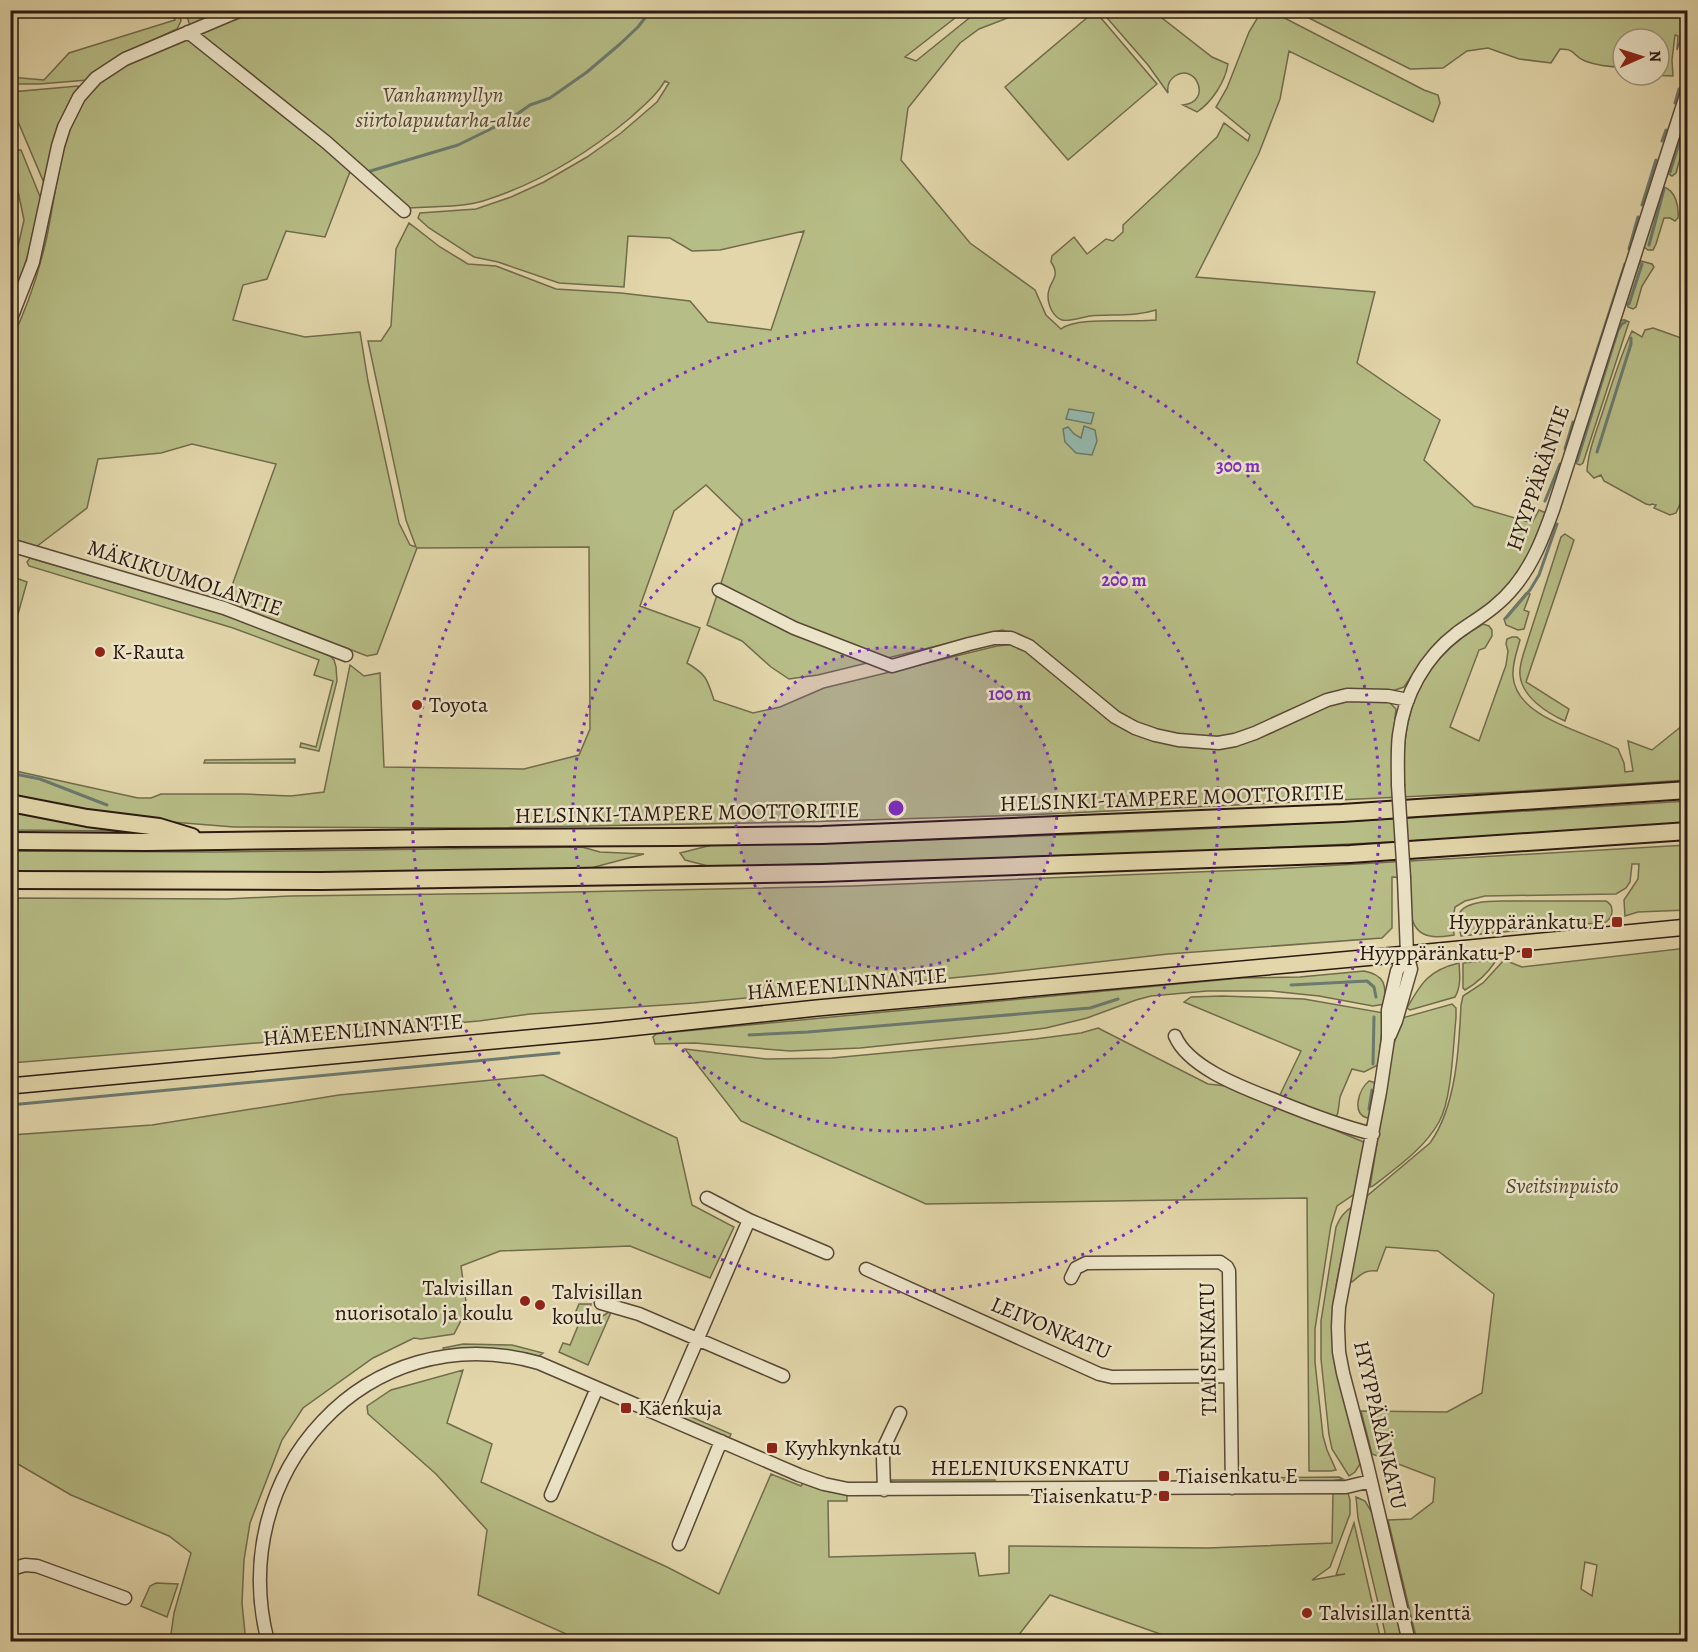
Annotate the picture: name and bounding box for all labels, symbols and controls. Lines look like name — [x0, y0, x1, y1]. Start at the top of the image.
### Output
north arrow — [1611, 27, 1671, 87]
text: N — [1644, 50, 1666, 63]
park label: Vanhanmyllyn siirtolapuutarha-alue — [356, 80, 531, 135]
street label: HYYPPÄRÄNTIE — [1499, 401, 1577, 555]
text: 300 m — [1216, 454, 1260, 478]
street label: MÄKIKUUMOLANTIE — [84, 532, 286, 624]
text: 200 m — [1101, 568, 1147, 592]
place label: K-Rauta — [112, 637, 186, 667]
marker: K-Rauta — [93, 645, 107, 659]
text: 100 m — [989, 682, 1031, 706]
place label: Toyota — [429, 690, 489, 720]
marker: Toyota — [410, 698, 424, 712]
street label: HELSINKI-TAMPERE MOOTTORITIE — [999, 777, 1345, 819]
street label: HELSINKI-TAMPERE MOOTTORITIE — [514, 795, 860, 831]
centre of rings — [886, 798, 906, 818]
place label: Hyyppäränkatu E — [1448, 907, 1605, 937]
marker: Hyyppäränkatu E — [1610, 915, 1624, 929]
place label: Hyyppäränkatu P — [1359, 938, 1515, 968]
marker: Hyyppäränkatu P — [1520, 946, 1534, 960]
street label: HÄMEENLINNANTIE — [746, 960, 948, 1008]
street label: HÄMEENLINNANTIE — [262, 1006, 464, 1054]
park label: Sveitsinpuisto — [1505, 1171, 1619, 1201]
place label: Talvisillan nuorisotalo ja koulu — [335, 1273, 513, 1328]
place label: Talvisillan koulu — [552, 1277, 643, 1332]
street label: TIAISENKATU — [1192, 1282, 1224, 1416]
street label: LEIVONKATU — [986, 1289, 1116, 1367]
marker: Talvisillan nuorisotalo ja koulu — [518, 1294, 532, 1308]
marker: Talvisillan koulu — [533, 1298, 547, 1312]
street label: HYYPPÄRÄNKATU — [1346, 1338, 1414, 1512]
place label: Käenkuja — [638, 1393, 723, 1423]
marker: Käenkuja — [619, 1401, 633, 1415]
place label: Kyyhkynkatu — [784, 1433, 901, 1463]
marker: Kyyhkynkatu — [765, 1441, 779, 1455]
street label: HELENIUKSENKATU — [930, 1453, 1130, 1483]
place label: Tiaisenkatu E — [1176, 1461, 1298, 1491]
marker: Tiaisenkatu E — [1157, 1469, 1171, 1483]
place label: Tiaisenkatu P — [1031, 1481, 1152, 1511]
marker: Tiaisenkatu P — [1157, 1489, 1171, 1503]
place label: Talvisillan kenttä — [1319, 1598, 1472, 1628]
marker: Talvisillan kenttä — [1300, 1606, 1314, 1620]

